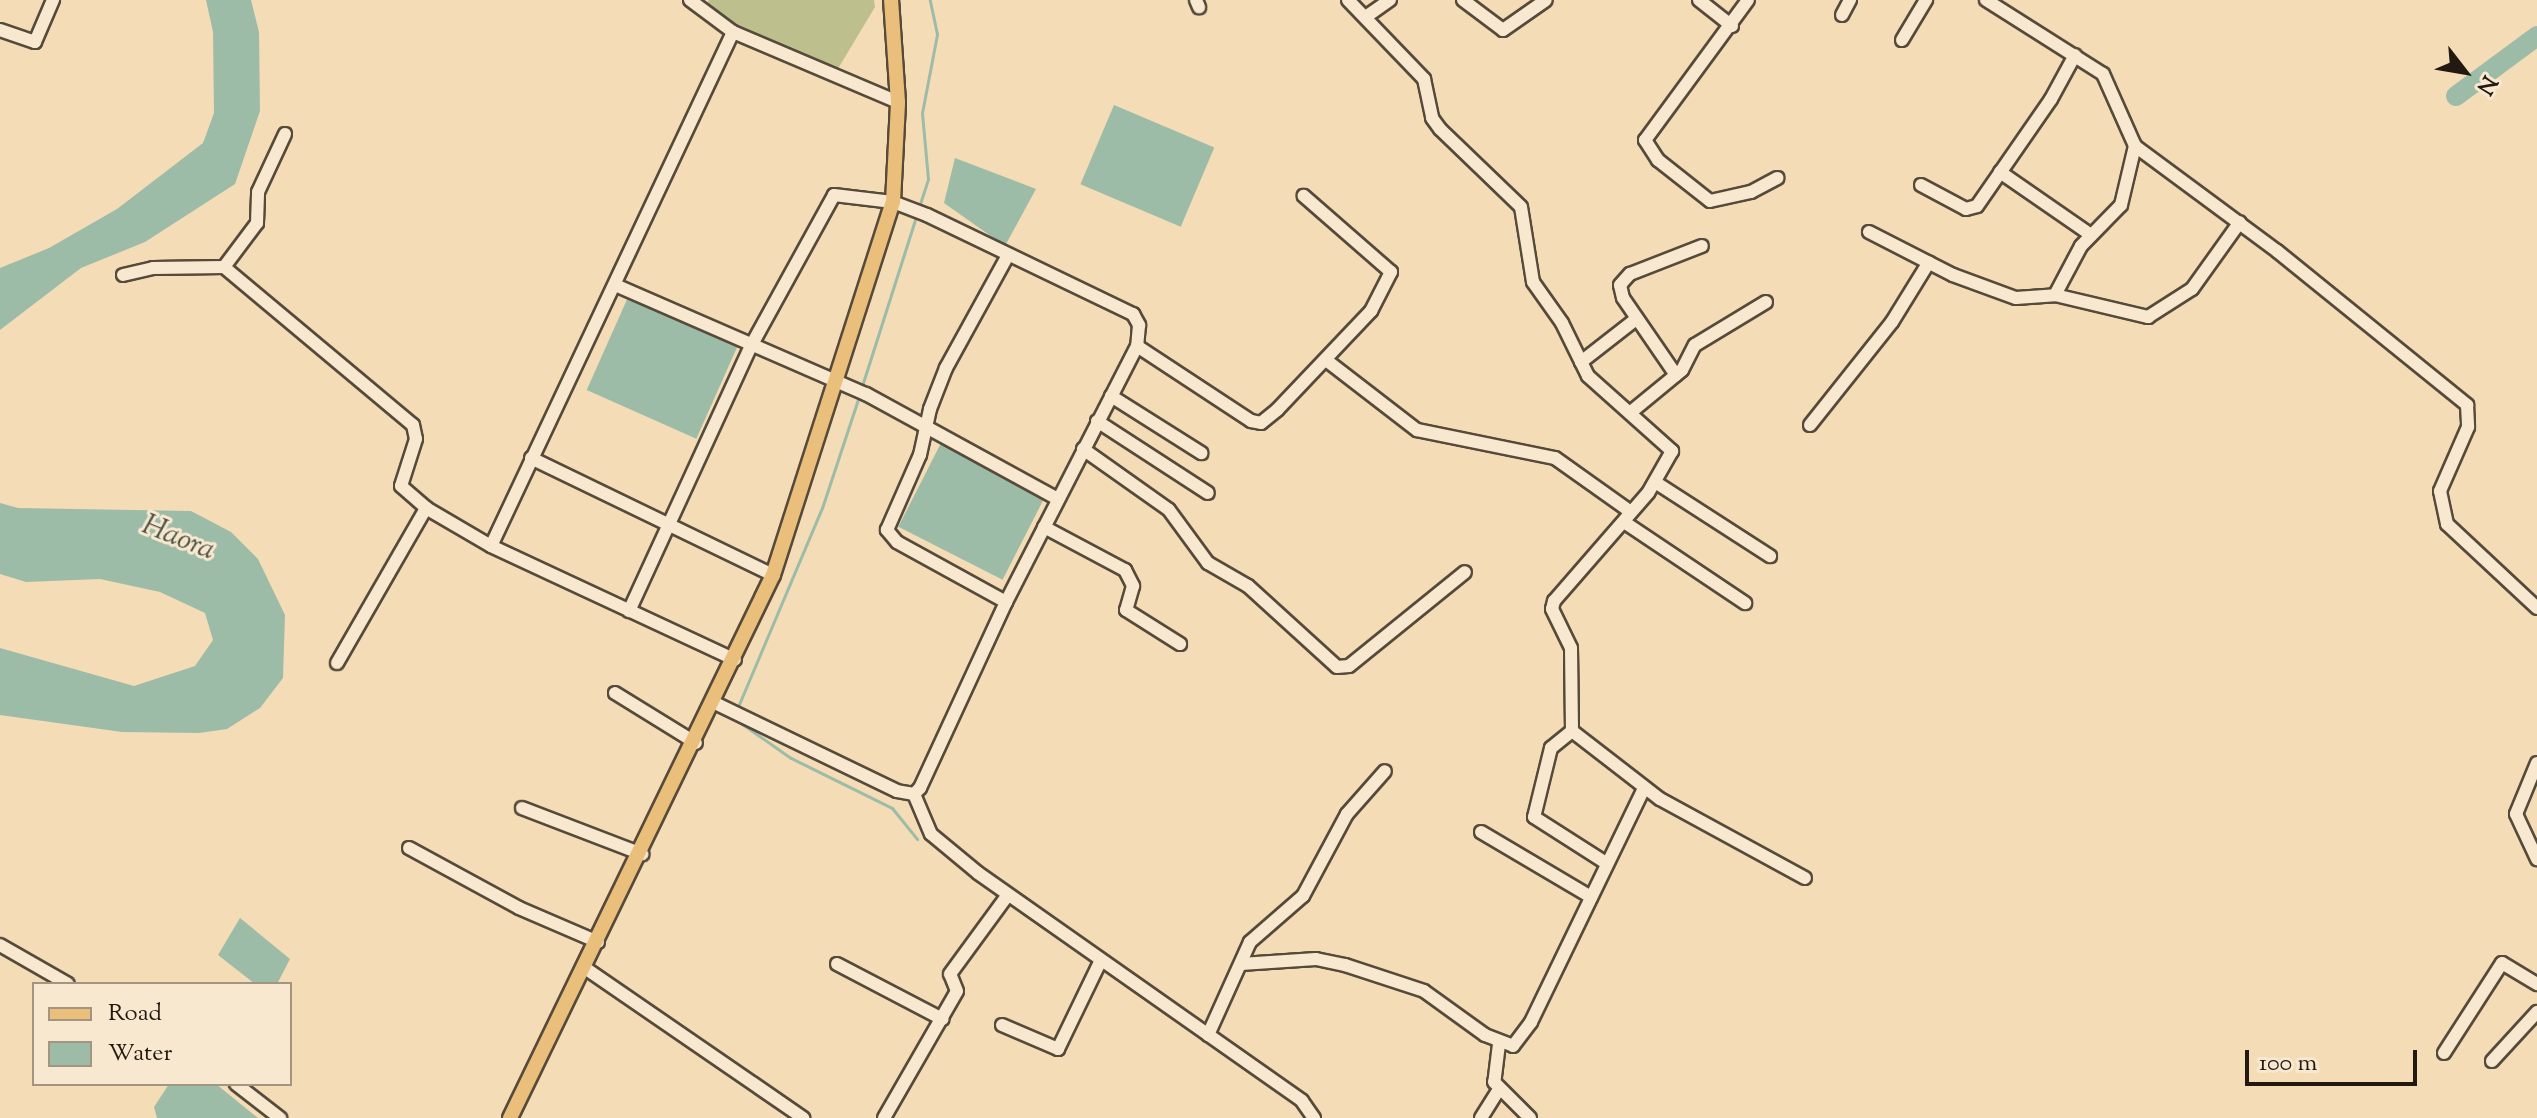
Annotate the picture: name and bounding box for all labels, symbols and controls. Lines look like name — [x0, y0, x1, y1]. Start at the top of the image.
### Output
north arrow — [2425, 32, 2505, 112]
text: N — [2467, 69, 2504, 100]
water label: Haora — [136, 508, 220, 570]
legend — [32, 982, 292, 1086]
text: Road — [108, 997, 162, 1031]
scale bar — [2249, 1034, 2421, 1084]
text: Water — [108, 1037, 172, 1071]
text: 100 m — [2259, 1047, 2317, 1081]

